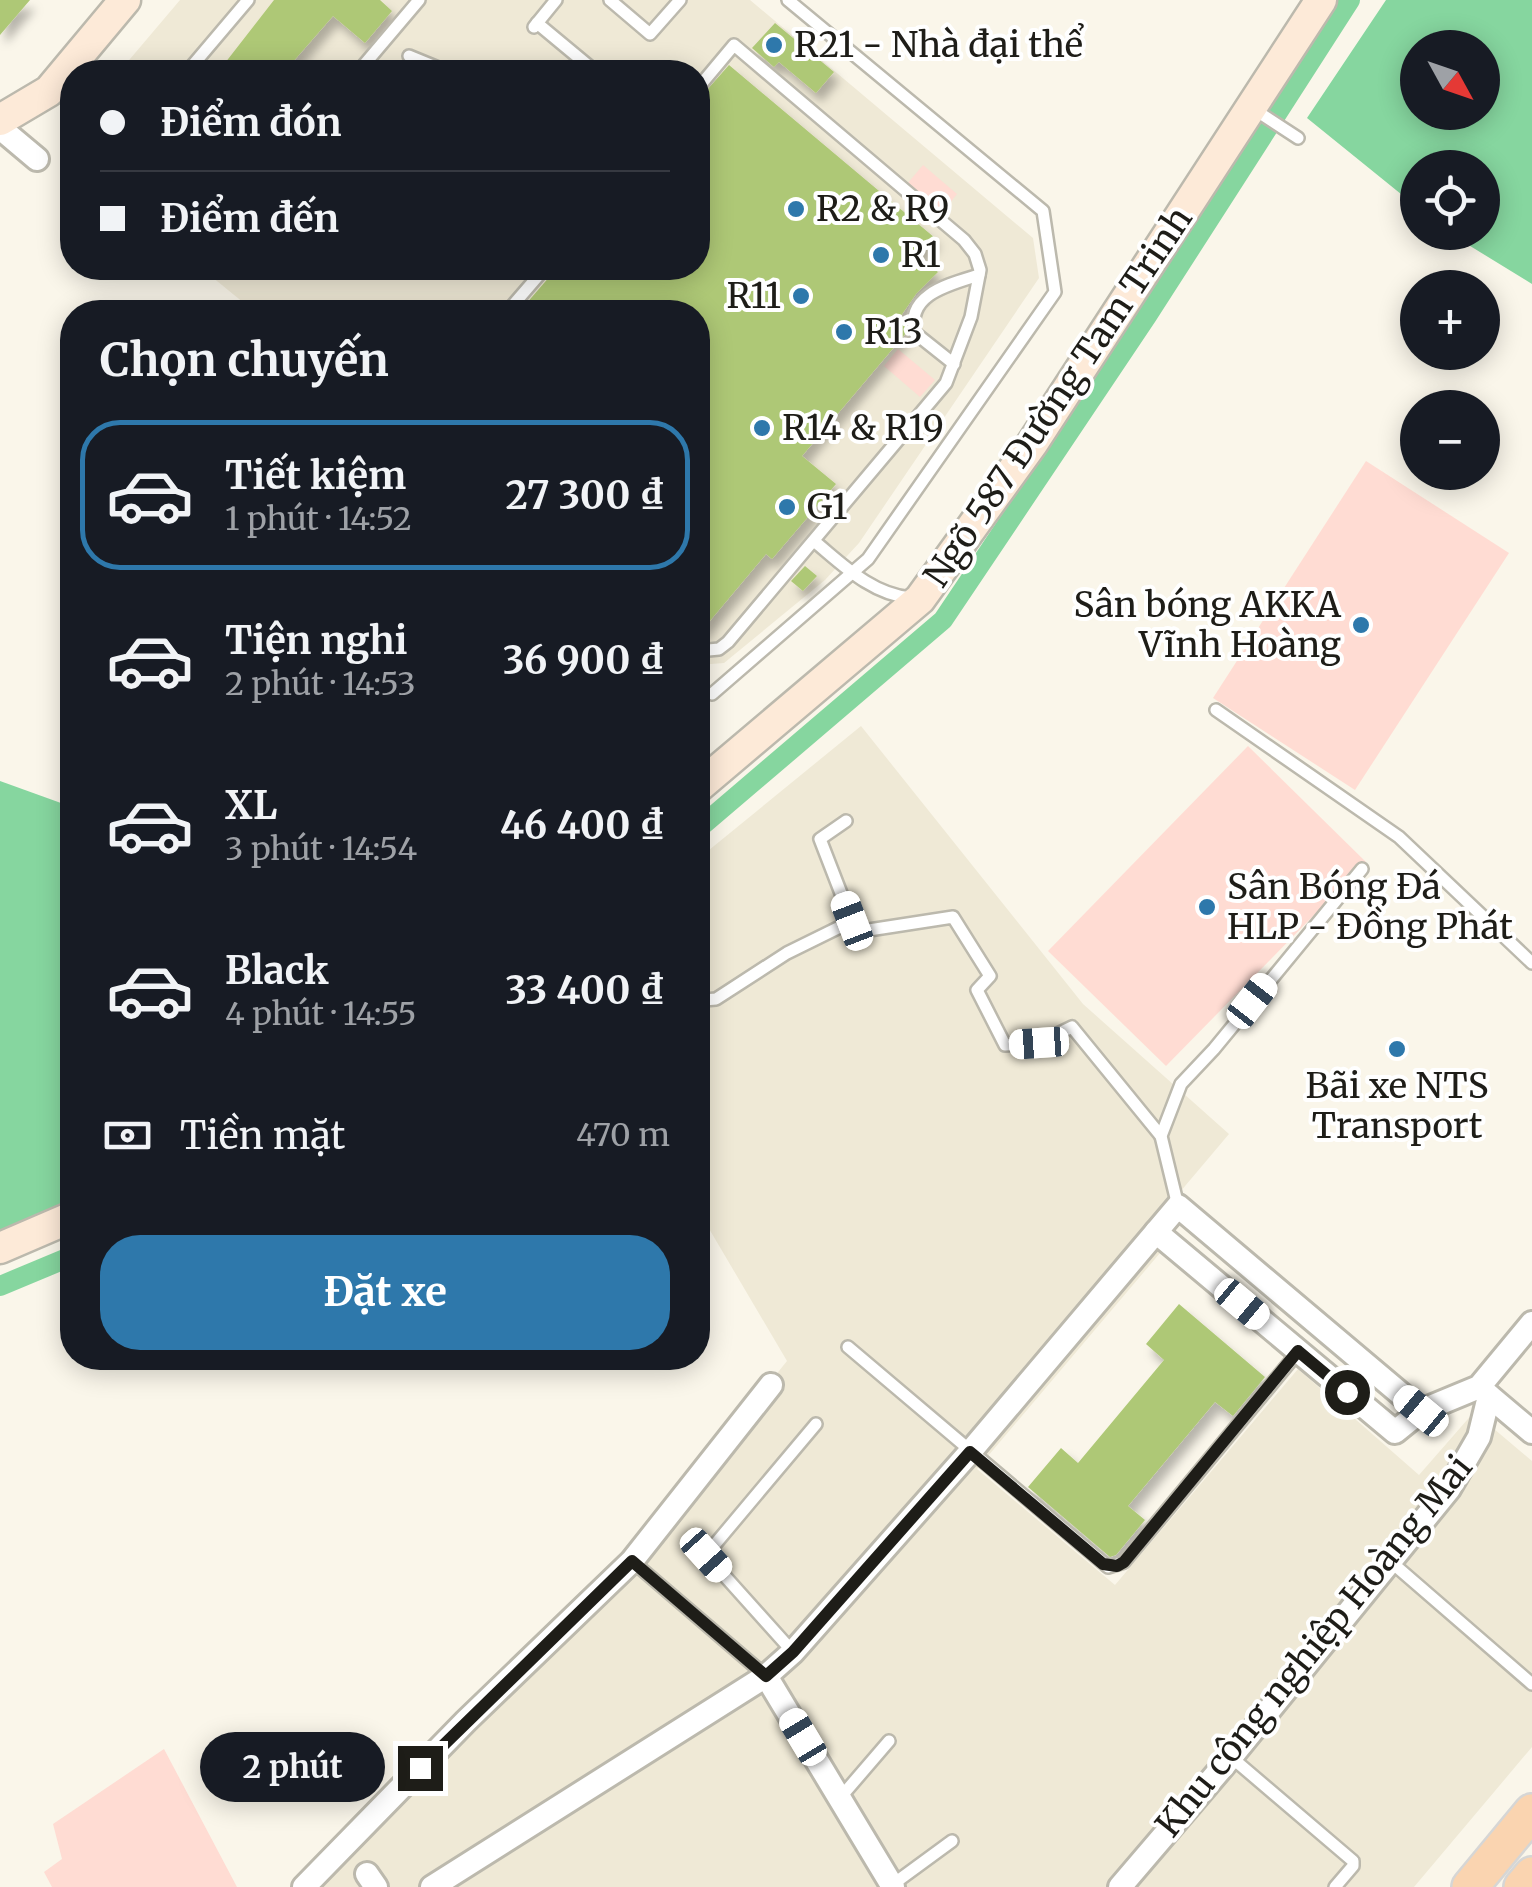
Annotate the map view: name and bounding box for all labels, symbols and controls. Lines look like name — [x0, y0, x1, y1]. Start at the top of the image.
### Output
place label: R21 - Nhà đại thể — [794, 22, 1085, 67]
north arrow — [1400, 30, 1500, 130]
map controls — [1400, 30, 1500, 490]
marker: R21 - Nhà đại thể — [763, 34, 785, 56]
text: Điểm đón — [160, 99, 341, 146]
button: locate — [1400, 150, 1500, 250]
place label: R2 & R9 — [816, 187, 950, 231]
text: Điểm đến — [160, 195, 339, 242]
marker: R2 & R9 — [785, 198, 807, 220]
street label: Ngõ 587 Đường Tam Trinh — [914, 199, 1202, 595]
place label: R1 — [901, 233, 941, 277]
marker: R1 — [870, 244, 892, 266]
button: + — [1400, 270, 1500, 370]
place label: R11 — [726, 274, 781, 318]
marker: R11 — [790, 285, 812, 307]
place label: R13 — [864, 310, 923, 354]
marker: R13 — [833, 321, 855, 343]
text: Chọn chuyến — [100, 332, 389, 388]
button: − — [1400, 390, 1500, 490]
place label: R14 & R19 — [782, 406, 944, 450]
marker: R14 & R19 — [751, 417, 773, 439]
icon: car — [105, 450, 195, 540]
text: Tiết kiệm — [225, 452, 406, 499]
text: 27 300 ₫ — [506, 472, 665, 519]
place label: G1 — [807, 485, 848, 529]
marker: G1 — [776, 496, 798, 518]
text: 1 phút · 14:52 — [225, 499, 412, 539]
place label: Sân bóng AKKA Vĩnh Hoàng — [1073, 583, 1341, 667]
marker: Sân bóng AKKA Vĩnh Hoàng — [1350, 614, 1372, 636]
icon: car — [105, 615, 195, 705]
text: Tiện nghi — [225, 617, 408, 664]
text: 36 900 ₫ — [503, 637, 665, 684]
text: 2 phút · 14:53 — [225, 664, 416, 704]
icon: car — [105, 780, 195, 870]
text: XL — [225, 782, 277, 829]
text: 46 400 ₫ — [500, 802, 665, 849]
text: 3 phút · 14:54 — [225, 829, 417, 869]
place label: Sân Bóng Đá HLP - Đồng Phát — [1227, 865, 1513, 949]
car — [827, 888, 877, 954]
marker: Sân Bóng Đá HLP - Đồng Phát — [1196, 896, 1218, 918]
icon: car — [105, 945, 195, 1035]
text: Black — [225, 947, 329, 994]
text: 33 400 ₫ — [505, 967, 665, 1014]
car — [1222, 968, 1282, 1034]
text: 4 phút · 14:55 — [225, 994, 416, 1034]
car — [1008, 1026, 1070, 1060]
marker: Bãi xe NTS Transport — [1386, 1038, 1408, 1060]
place label: Bãi xe NTS Transport — [1306, 1064, 1488, 1148]
icon: cash — [100, 1108, 155, 1163]
text: Tiền mặt — [180, 1112, 345, 1159]
text: 470 m — [576, 1115, 670, 1155]
button: Đặt xe — [100, 1235, 670, 1350]
car — [1209, 1273, 1275, 1335]
route start — [1325, 1370, 1370, 1415]
car — [1388, 1380, 1454, 1442]
street label: Khu công nghiệp Hoàng Mai — [1146, 1446, 1482, 1846]
car — [675, 1523, 737, 1587]
car — [775, 1704, 831, 1770]
callout: 2 phút — [200, 1733, 385, 1803]
route end — [398, 1746, 443, 1791]
text: 2 phút — [242, 1747, 343, 1787]

